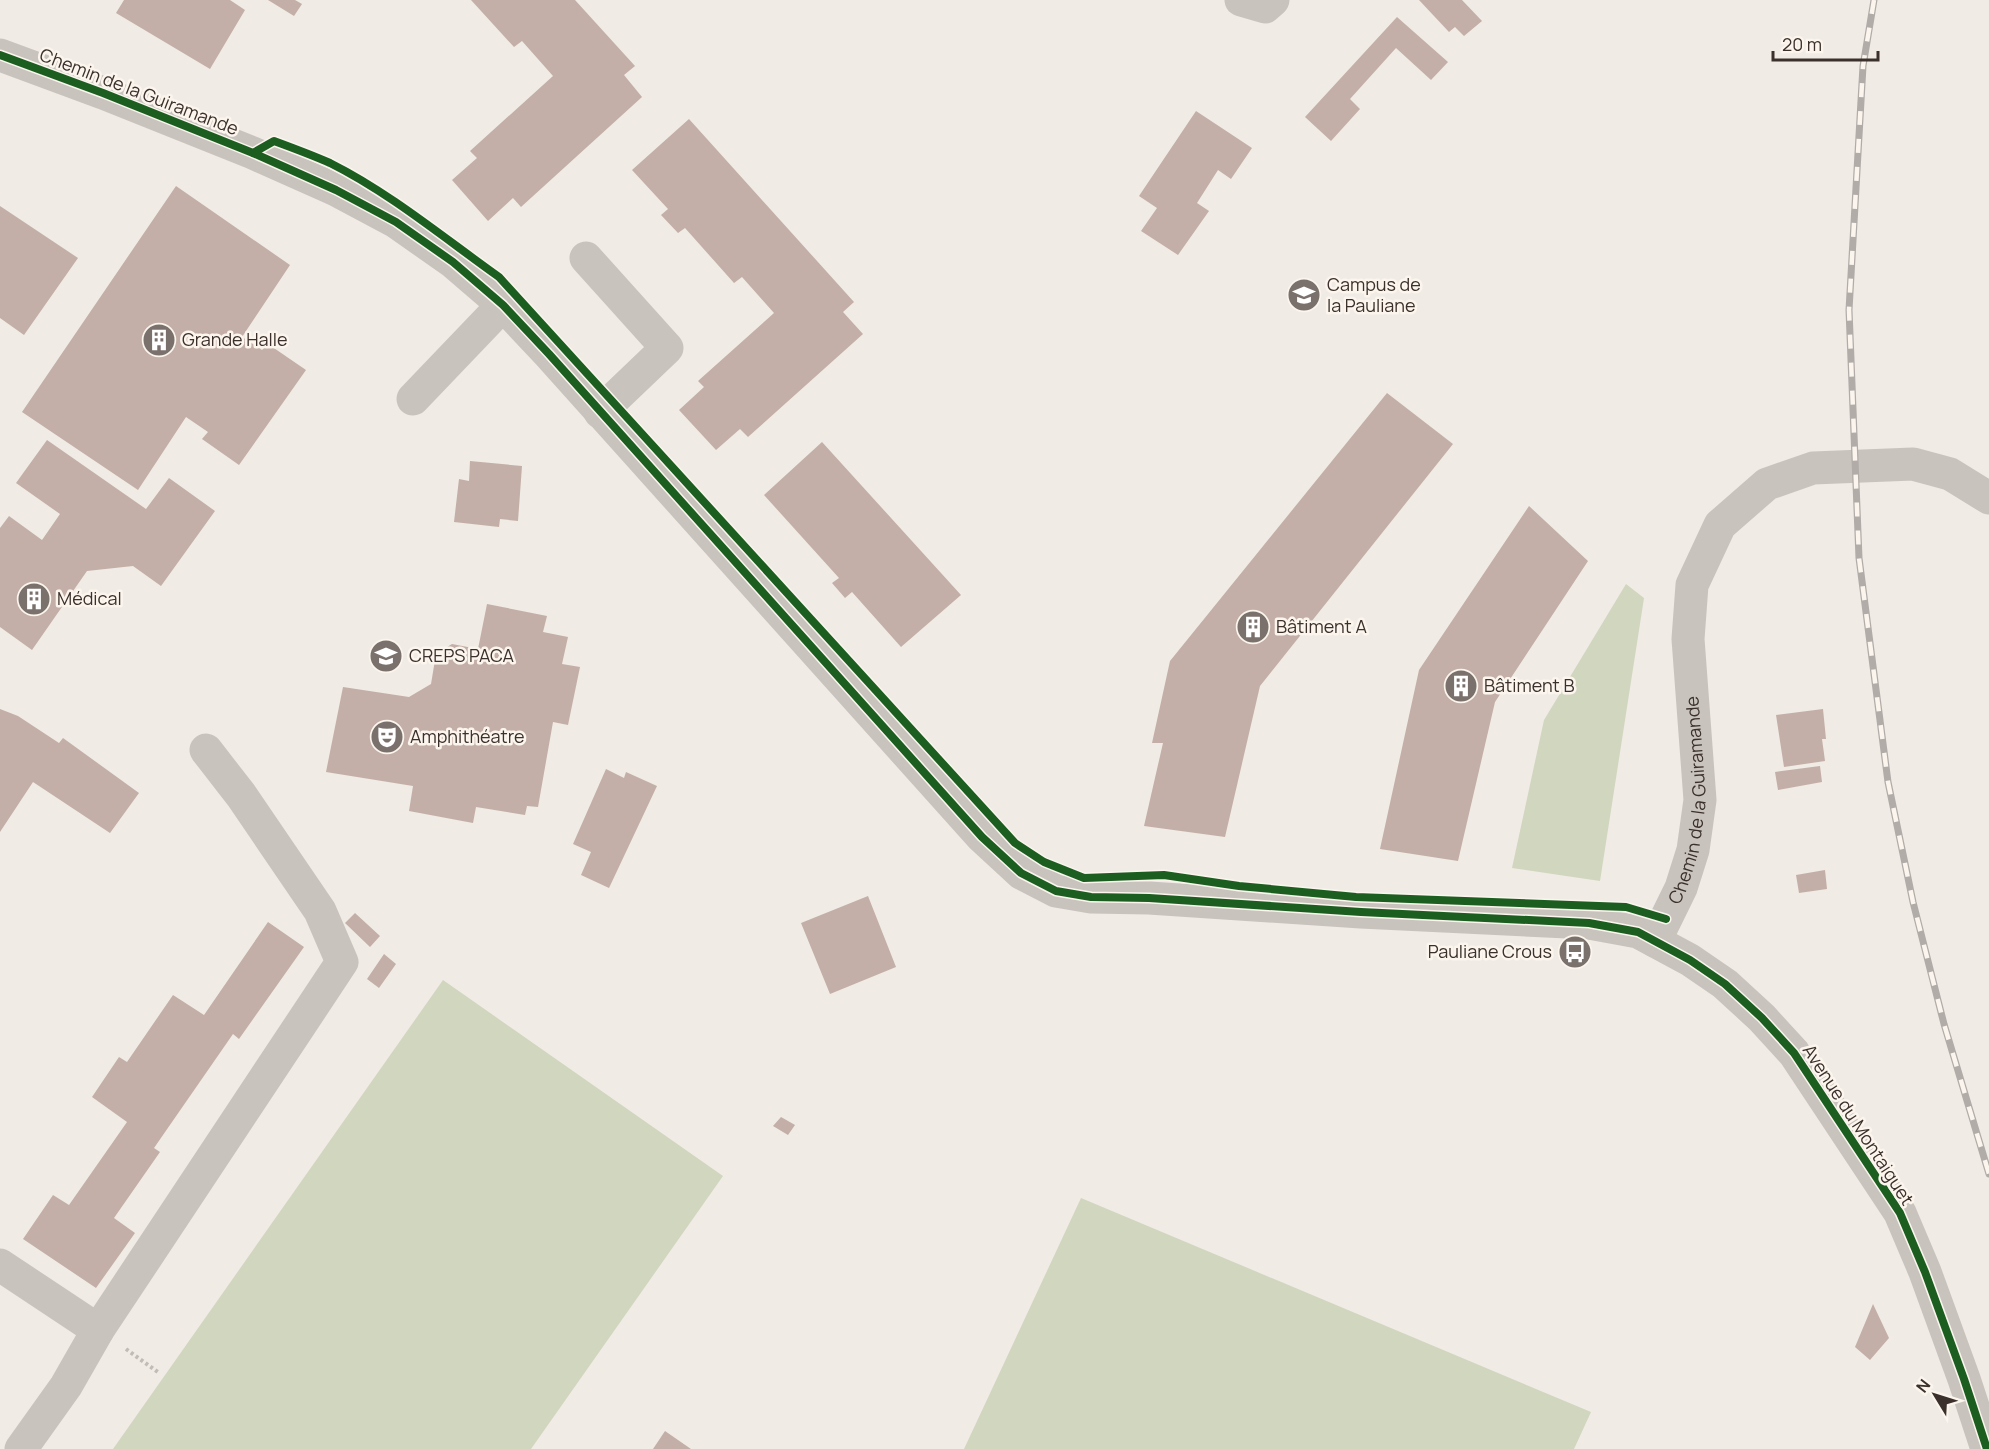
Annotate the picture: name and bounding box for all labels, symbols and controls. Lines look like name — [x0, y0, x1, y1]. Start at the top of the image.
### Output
scale bar — [1773, 24, 1878, 62]
text: 20 m — [1782, 32, 1822, 56]
street label: Chemin de la Guiramande — [37, 42, 242, 140]
place label: Campus de la Pauliane — [1327, 272, 1421, 317]
school or university icon: Campus de la Pauliane — [1286, 277, 1322, 313]
building icon: Grande Halle — [141, 322, 177, 358]
place label: Grande Halle — [182, 327, 287, 351]
building icon: Médical — [16, 581, 52, 617]
place label: Médical — [57, 586, 122, 610]
building icon: Bâtiment A — [1235, 609, 1271, 645]
place label: Bâtiment A — [1276, 614, 1367, 638]
school or university icon: CREPS PACA — [368, 638, 404, 674]
place label: CREPS PACA — [409, 643, 515, 667]
building icon: Bâtiment B — [1443, 668, 1479, 704]
place label: Bâtiment B — [1484, 673, 1574, 697]
street label: Chemin de la Guiramande — [1662, 695, 1711, 908]
theatre icon: Amphithéatre — [369, 719, 405, 755]
place label: Amphithéatre — [410, 724, 525, 748]
bus stop icon: Pauliane Crous — [1557, 934, 1593, 970]
place label: Pauliane Crous — [1428, 939, 1552, 963]
street label: Avenue du Montaiguet — [1798, 1039, 1920, 1209]
north arrow — [1905, 1365, 1965, 1425]
text: N — [1911, 1374, 1935, 1397]

